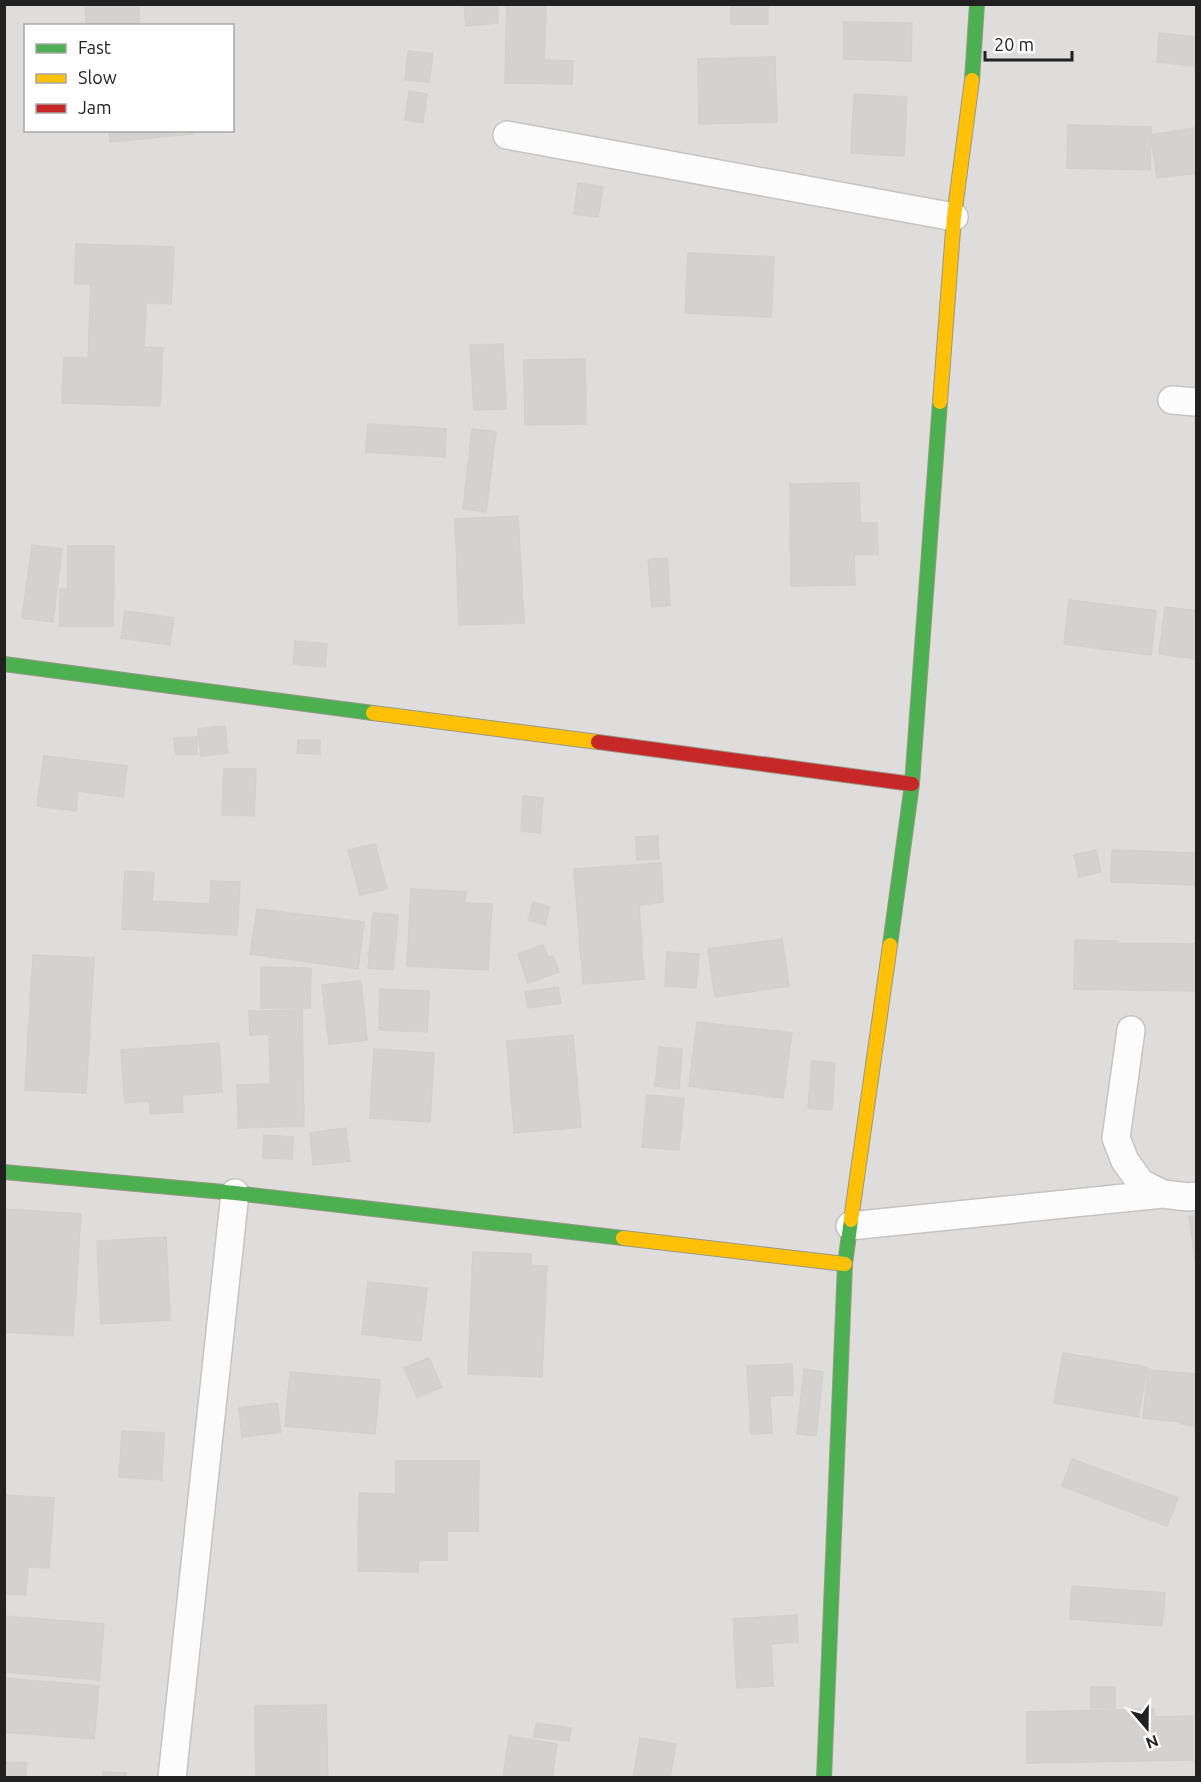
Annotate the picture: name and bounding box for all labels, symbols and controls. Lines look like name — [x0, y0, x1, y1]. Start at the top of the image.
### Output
legend — [24, 24, 234, 132]
scale bar — [985, 24, 1072, 62]
text: 20 m — [994, 34, 1034, 54]
text: Fast — [78, 37, 111, 57]
text: Slow — [78, 67, 117, 87]
text: Jam — [78, 97, 112, 117]
north arrow — [1117, 1698, 1177, 1758]
text: N — [1143, 1732, 1161, 1753]

